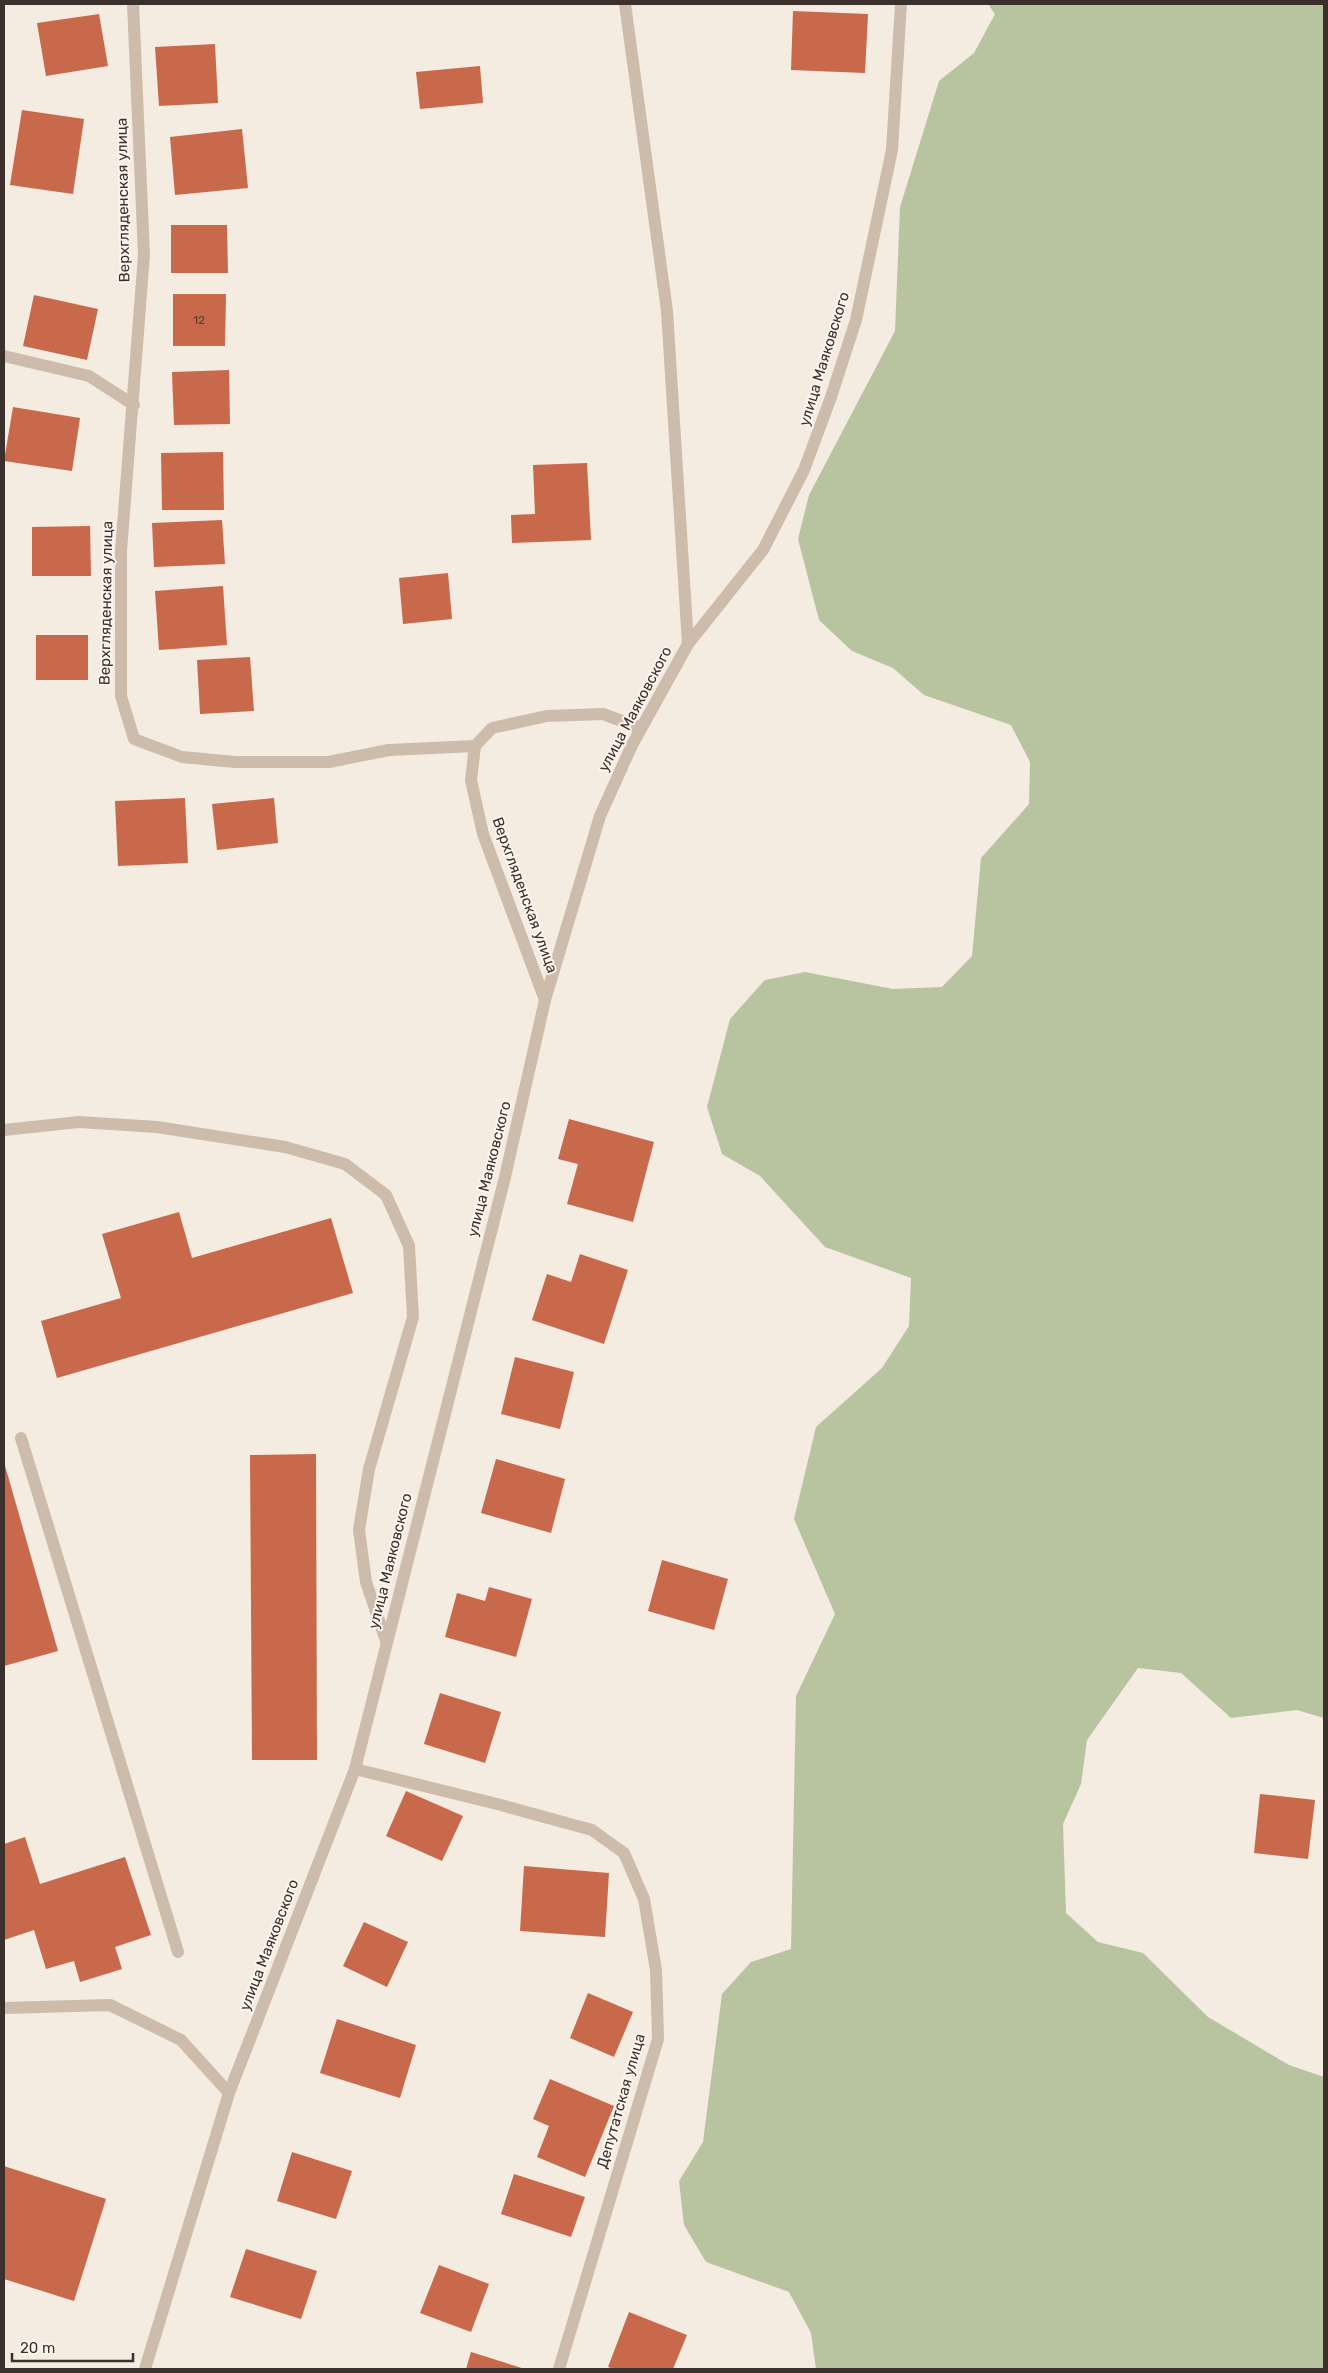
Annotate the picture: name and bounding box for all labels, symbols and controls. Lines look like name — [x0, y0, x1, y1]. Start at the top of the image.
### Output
street label: Верхгляденская улица — [113, 118, 133, 282]
street label: улица Маяковского — [795, 290, 853, 428]
house number: 12 — [193, 313, 205, 327]
street label: Верхгляденская улица — [96, 521, 116, 685]
street label: улица Маяковского — [594, 643, 676, 775]
street label: Верхгляденская улица — [488, 815, 562, 975]
street label: улица Маяковского — [463, 1099, 515, 1239]
street label: улица Маяковского — [364, 1491, 416, 1631]
street label: улица Маяковского — [236, 1877, 302, 2013]
street label: Депутатская улица — [593, 2032, 649, 2170]
scale bar — [12, 2330, 134, 2362]
text: 20 m — [20, 2339, 55, 2357]

